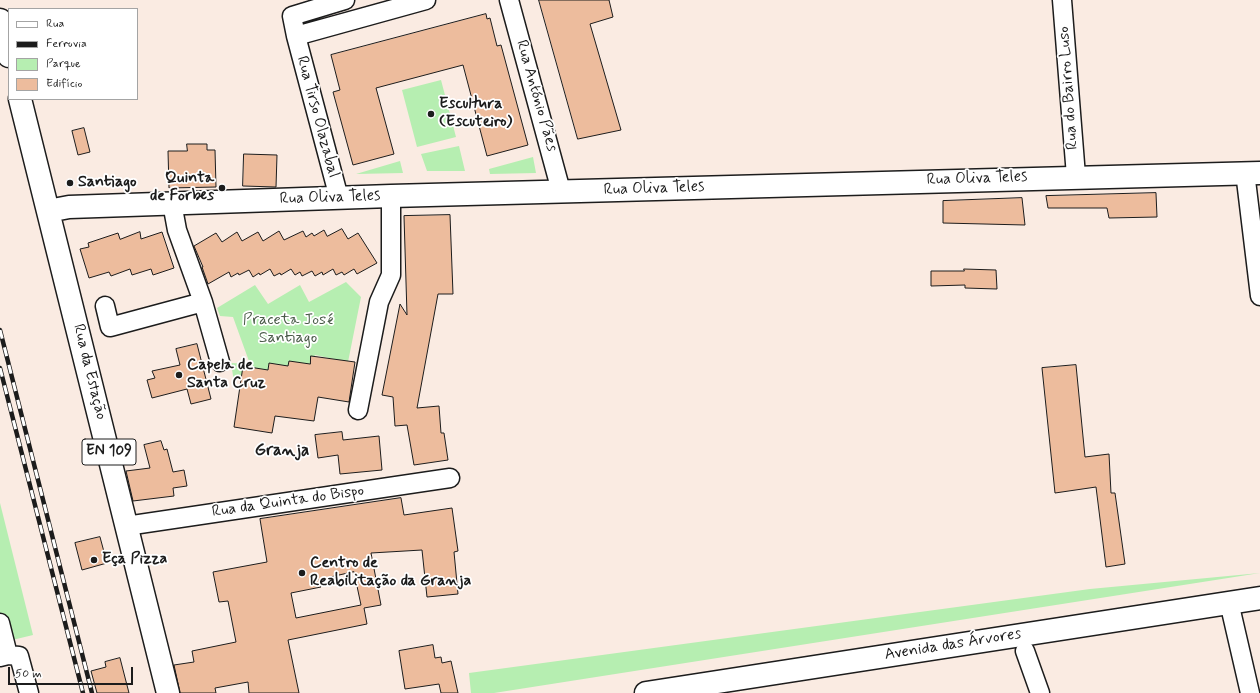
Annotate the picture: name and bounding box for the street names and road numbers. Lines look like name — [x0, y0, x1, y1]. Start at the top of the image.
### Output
street label: Rua do Bairro Luso — [1055, 26, 1083, 150]
street label: Rua António Pães — [511, 38, 561, 154]
street label: Rua Tirso Olazabal — [292, 54, 342, 180]
street label: Rua Oliva Teles — [926, 168, 1028, 190]
street label: Rua Oliva Teles — [603, 178, 705, 200]
street label: Rua Oliva Teles — [279, 187, 381, 209]
street label: Rua da Estação — [68, 322, 110, 422]
road number: EN 109 — [82, 439, 136, 465]
street label: Rua da Quinta do Bispo — [211, 482, 365, 522]
street label: Avenida das Árvores — [883, 625, 1023, 665]

